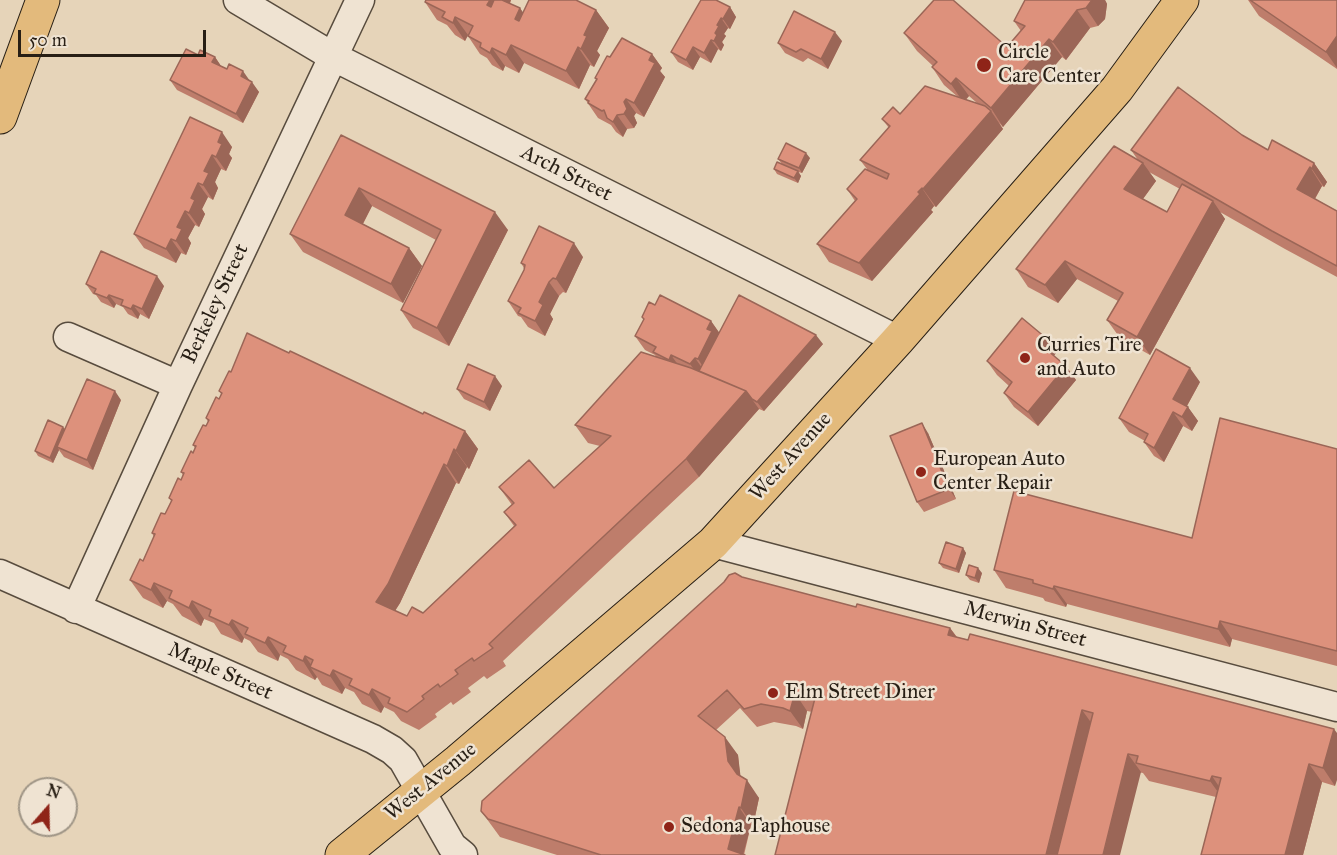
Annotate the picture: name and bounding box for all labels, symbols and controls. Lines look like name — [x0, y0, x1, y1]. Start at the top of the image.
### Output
scale bar — [21, 18, 208, 56]
text: 50 m — [29, 29, 67, 51]
place label: Circle Care Center — [998, 40, 1101, 90]
marker: Circle Care Center — [975, 56, 993, 74]
street label: Arch Street — [516, 140, 616, 208]
street label: Berkeley Street — [177, 240, 255, 368]
place label: Curries Tire and Auto — [1037, 333, 1142, 383]
marker: Curries Tire and Auto — [1018, 351, 1032, 365]
street label: West Avenue — [745, 408, 837, 506]
place label: European Auto Center Repair — [933, 447, 1065, 497]
marker: European Auto Center Repair — [914, 465, 928, 479]
street label: Merwin Street — [961, 597, 1089, 653]
street label: Maple Street — [164, 638, 276, 706]
place label: Elm Street Diner — [785, 680, 935, 706]
marker: Elm Street Diner — [766, 686, 780, 700]
street label: West Avenue — [380, 737, 482, 827]
north arrow — [18, 777, 78, 837]
text: N — [44, 780, 63, 803]
place label: Sedona Taphouse — [681, 814, 830, 840]
marker: Sedona Taphouse — [662, 820, 676, 834]

